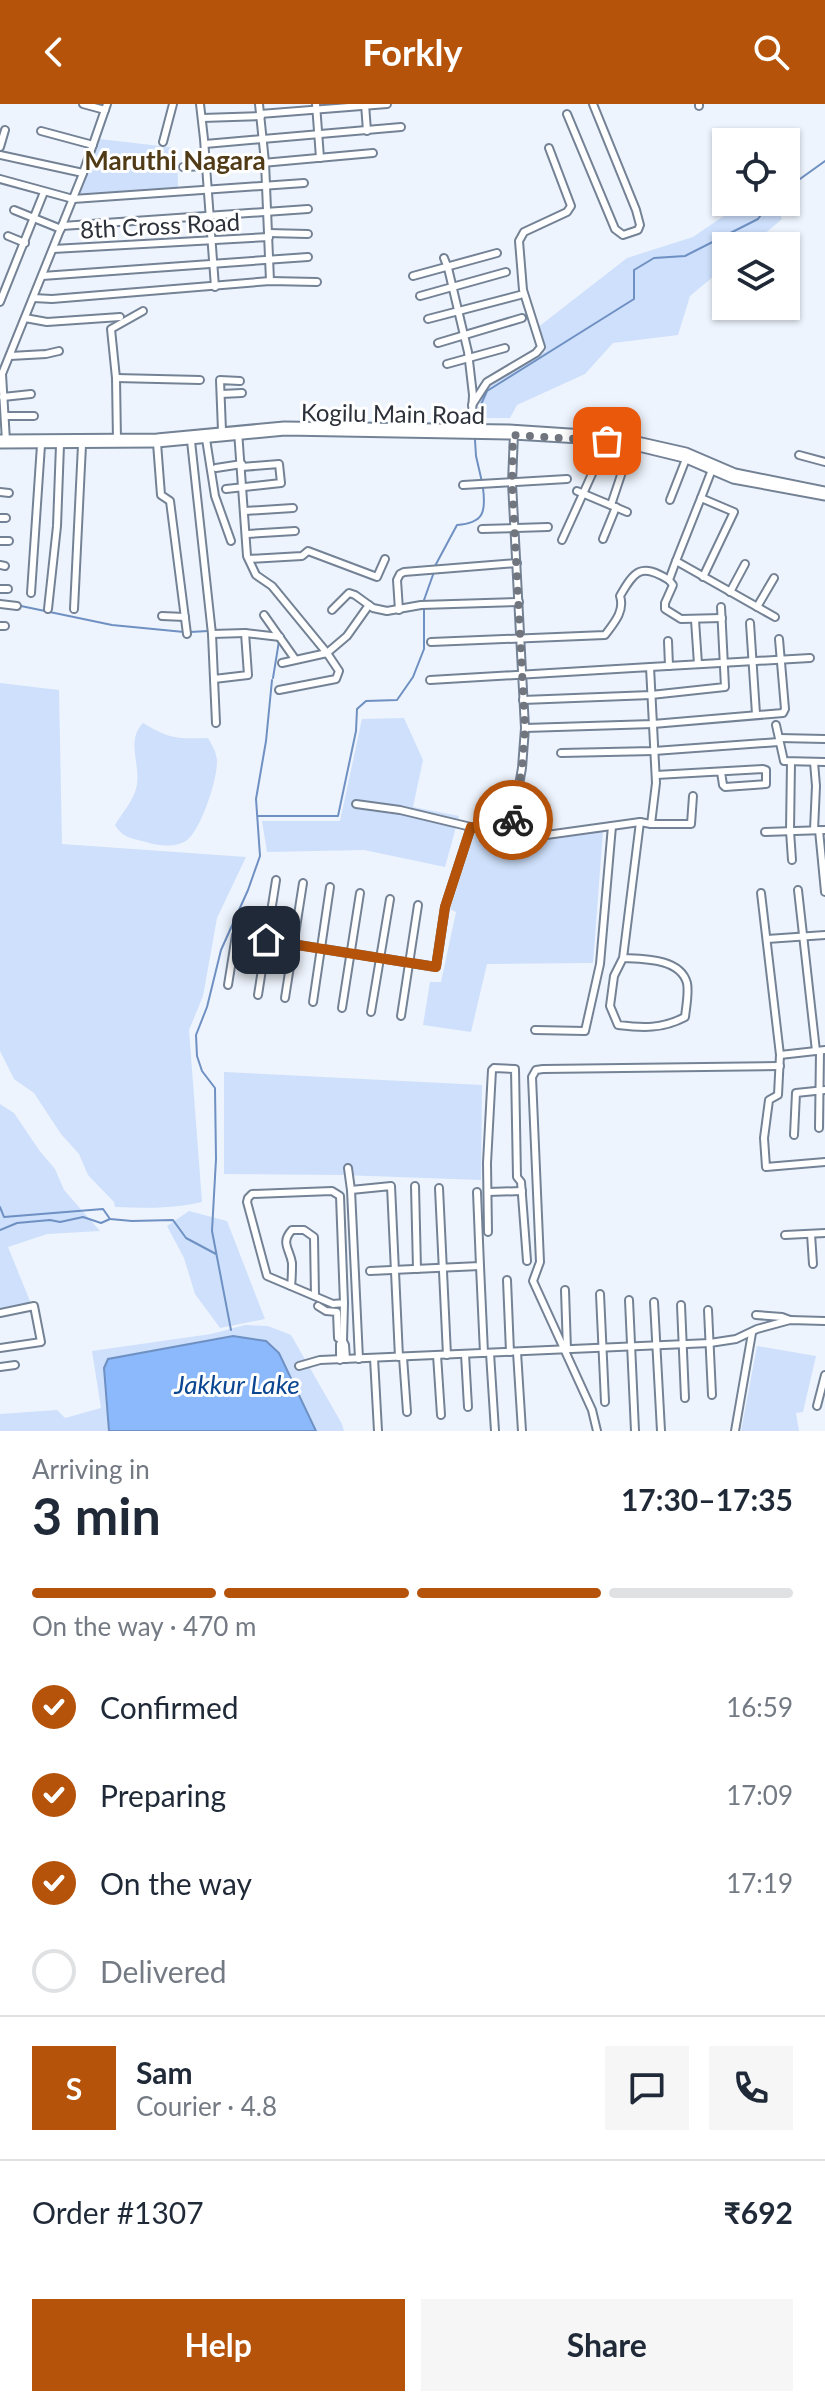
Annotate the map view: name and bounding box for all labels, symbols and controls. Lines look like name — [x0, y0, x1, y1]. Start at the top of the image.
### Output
icon: back — [32, 30, 76, 74]
text: Forkly — [362, 30, 463, 74]
icon: search — [749, 30, 793, 74]
map controls — [712, 128, 800, 320]
button: locate — [712, 128, 800, 216]
district label: Maruthi Nagara — [84, 144, 266, 176]
street label: 8th Cross Road — [79, 206, 241, 244]
button: layers — [712, 232, 800, 320]
street label: Kogilu Main Road — [301, 397, 485, 429]
pin — [573, 407, 641, 475]
icon: bag — [585, 419, 629, 463]
courier — [473, 780, 553, 860]
icon: bike — [491, 798, 535, 842]
pin — [232, 906, 300, 974]
icon: home — [244, 918, 288, 962]
water label: Jakkur Lake — [173, 1368, 300, 1400]
text: Arriving in — [32, 1453, 150, 1485]
text: 17:30–17:35 — [621, 1481, 793, 1517]
text: 3 min — [32, 1484, 161, 1546]
text: On the way · 470 m — [32, 1610, 256, 1642]
icon: check — [32, 1685, 76, 1729]
text: Confirmed — [100, 1689, 239, 1725]
text: 16:59 — [726, 1691, 793, 1723]
icon: check — [32, 1773, 76, 1817]
text: Preparing — [100, 1777, 226, 1813]
text: 17:09 — [726, 1779, 793, 1811]
icon: check — [32, 1861, 76, 1905]
text: On the way — [100, 1865, 252, 1901]
text: 17:19 — [726, 1867, 793, 1899]
text: Delivered — [100, 1953, 227, 1989]
button: chat — [605, 2046, 689, 2130]
button: phone — [709, 2046, 793, 2130]
text: Sam — [136, 2054, 193, 2090]
text: S — [66, 2070, 82, 2106]
text: Courier · 4.8 — [136, 2090, 277, 2122]
text: Order #1307 — [32, 2194, 204, 2230]
text: ₹692 — [723, 2194, 793, 2230]
button: Help — [32, 2299, 405, 2391]
button: Share — [421, 2299, 793, 2391]

